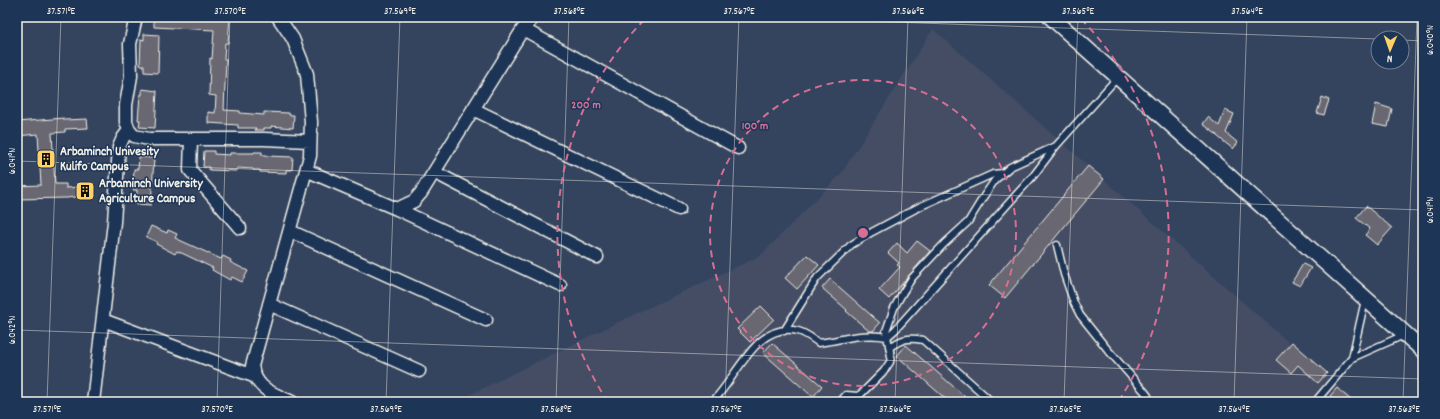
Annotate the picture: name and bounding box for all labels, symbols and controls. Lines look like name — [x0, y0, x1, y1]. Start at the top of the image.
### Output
text: 37.571°E — [47, 5, 76, 19]
text: 37.570°E — [214, 5, 246, 19]
text: 37.569°E — [384, 5, 416, 19]
text: 37.568°E — [553, 5, 585, 19]
text: 37.567°E — [723, 5, 755, 19]
text: 37.566°E — [892, 5, 925, 19]
text: 37.565°E — [1062, 5, 1094, 19]
text: 37.564°E — [1231, 5, 1263, 19]
text: 6.040°N — [1424, 25, 1438, 55]
north arrow — [1370, 30, 1410, 70]
text: N — [1386, 50, 1393, 66]
text: 200 m — [571, 97, 601, 114]
text: 100 m — [742, 118, 768, 135]
place label: Arbaminch Univesity Kulifo Campus — [60, 143, 160, 177]
text: 6.041°N — [6, 148, 20, 174]
building icon: Arbaminch Univesity Kulifo Campus — [35, 148, 57, 170]
place label: Arbaminch University Agriculture Campus — [99, 175, 203, 209]
building icon: Arbaminch University Agriculture Campus — [74, 180, 96, 202]
text: 6.041°N — [1424, 197, 1438, 223]
centre of rings — [856, 226, 870, 240]
text: 6.042°N — [6, 316, 20, 344]
text: 37.571°E — [33, 403, 62, 417]
text: 37.570°E — [201, 403, 233, 417]
text: 37.569°E — [370, 403, 402, 417]
text: 37.568°E — [540, 403, 572, 417]
text: 37.567°E — [710, 403, 742, 417]
text: 37.566°E — [879, 403, 912, 417]
text: 37.565°E — [1049, 403, 1081, 417]
text: 37.564°E — [1218, 403, 1250, 417]
text: 37.563°E — [1388, 403, 1420, 417]

